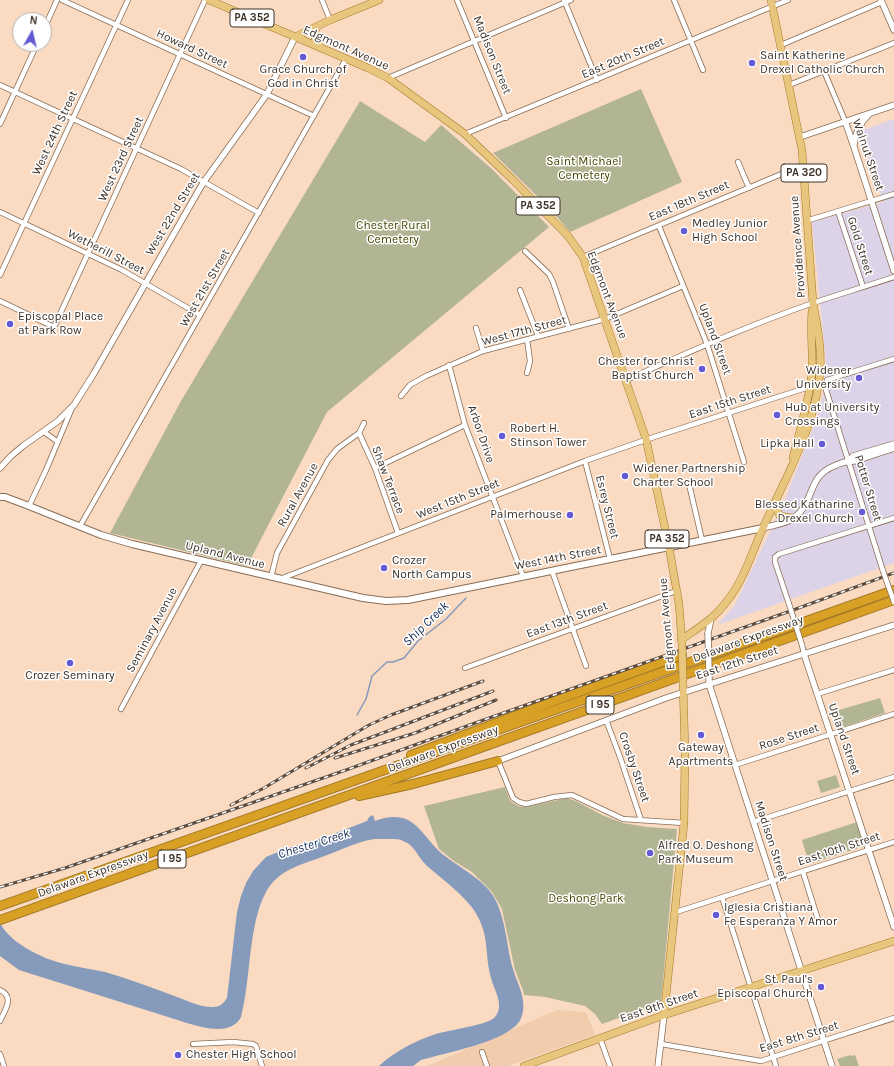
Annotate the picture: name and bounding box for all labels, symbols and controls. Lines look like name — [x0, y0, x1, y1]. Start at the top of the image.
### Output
road number: PA 352 — [230, 9, 274, 27]
north arrow — [12, 12, 52, 52]
text: N — [29, 14, 38, 28]
street label: Madison Street — [470, 14, 514, 96]
street label: Edgmont Avenue — [301, 23, 391, 73]
street label: Howard Street — [154, 26, 230, 72]
street label: East 20th Street — [579, 34, 667, 82]
place label: Saint Katherine Drexel Catholic Church — [760, 49, 885, 77]
marker: Grace Church of God in Christ — [298, 52, 308, 62]
marker: Saint Katherine Drexel Catholic Church — [747, 58, 757, 68]
place label: Grace Church of God in Christ — [259, 63, 347, 91]
street label: West 24th Street — [29, 89, 81, 177]
street label: West 23rd Street — [95, 115, 147, 203]
street label: Walnut Street — [849, 117, 887, 193]
park label: Saint Michael Cemetery — [546, 155, 622, 183]
road number: PA 320 — [781, 164, 827, 182]
street label: West 22nd Street — [143, 170, 203, 258]
street label: East 18th Street — [647, 178, 731, 224]
street label: Providence Avenue — [787, 195, 809, 299]
road number: PA 352 — [516, 197, 560, 215]
street label: Gold Street — [844, 215, 876, 277]
place label: Medley Junior High School — [692, 217, 767, 245]
park label: Chester Rural Cemetery — [356, 219, 430, 247]
street label: Wetherill Street — [65, 226, 147, 278]
marker: Medley Junior High School — [679, 226, 689, 236]
street label: West 21st Street — [177, 246, 233, 330]
street label: Edgmont Avenue — [584, 249, 630, 341]
street label: Upland Street — [695, 301, 735, 377]
place label: Episcopal Place at Park Row — [18, 310, 103, 338]
street label: West 17th Street — [480, 313, 568, 349]
marker: Episcopal Place at Park Row — [5, 319, 15, 329]
place label: Chester for Christ Baptist Church — [598, 355, 694, 383]
marker: Chester for Christ Baptist Church — [697, 364, 707, 374]
place label: Widener University — [796, 364, 851, 392]
marker: Widener University — [854, 373, 864, 383]
street label: East 15th Street — [687, 382, 773, 422]
place label: Hub at University Crossings — [785, 401, 879, 429]
street label: Arbor Drive — [464, 403, 498, 465]
marker: Hub at University Crossings — [772, 410, 782, 420]
place label: Robert H. Stinson Tower — [510, 422, 586, 450]
marker: Robert H. Stinson Tower — [497, 431, 507, 441]
place label: Lipka Hall — [760, 437, 814, 451]
marker: Lipka Hall — [817, 439, 827, 449]
street label: Shaw Terrace — [368, 444, 408, 516]
street label: Potter Street — [851, 453, 885, 523]
street label: Rural Avenue — [274, 460, 322, 530]
place label: Widener Partnership Charter School — [633, 462, 745, 490]
marker: Widener Partnership Charter School — [620, 471, 630, 481]
street label: Esrey Street — [592, 474, 622, 540]
street label: West 15th Street — [414, 476, 502, 522]
place label: Blessed Katharine Drexel Church — [755, 498, 854, 526]
marker: Blessed Katharine Drexel Church — [857, 507, 867, 517]
place label: Palmerhouse — [490, 508, 562, 522]
marker: Palmerhouse — [565, 510, 575, 520]
road number: PA 352 — [645, 530, 689, 548]
street label: Upland Avenue — [184, 538, 266, 572]
street label: West 14th Street — [513, 542, 603, 574]
place label: Crozer North Campus — [392, 554, 471, 582]
marker: Crozer North Campus — [379, 563, 389, 573]
street label: Edgmont Avenue — [656, 577, 678, 671]
street label: Seminary Avenue — [123, 585, 181, 675]
water label: Ship Creek — [400, 598, 452, 650]
street label: East 13th Street — [524, 599, 610, 641]
street label: Delaware Expressway — [691, 612, 805, 666]
street label: East 12th Street — [694, 643, 780, 683]
marker: Crozer Seminary — [65, 658, 75, 668]
place label: Crozer Seminary — [25, 669, 115, 683]
road number: I 95 — [586, 696, 614, 714]
street label: Upland Street — [825, 701, 863, 777]
street label: Rose Street — [757, 721, 821, 753]
street label: Delaware Expressway — [386, 722, 500, 776]
street label: Crosby Street — [615, 730, 653, 804]
marker: Gateway Apartments — [696, 730, 706, 740]
place label: Gateway Apartments — [669, 741, 733, 769]
street label: Madison Street — [751, 799, 791, 883]
water label: Chester Creek — [276, 826, 352, 862]
street label: East 10th Street — [796, 829, 882, 869]
place label: Alfred O. Deshong Park Museum — [658, 839, 754, 867]
street label: Delaware Expressway — [36, 847, 150, 901]
marker: Alfred O. Deshong Park Museum — [645, 848, 655, 858]
road number: I 95 — [158, 850, 186, 868]
park label: Deshong Park — [548, 892, 624, 906]
place label: Iglesia Cristiana Fe Esperanza Y Amor — [724, 901, 837, 929]
marker: Iglesia Cristiana Fe Esperanza Y Amor — [711, 910, 721, 920]
place label: St. Paul's Episcopal Church — [717, 973, 813, 1001]
marker: St. Paul's Episcopal Church — [816, 982, 826, 992]
street label: East 9th Street — [618, 986, 700, 1026]
street label: East 8th Street — [758, 1018, 840, 1056]
place label: Chester High School — [186, 1048, 297, 1062]
marker: Chester High School — [173, 1050, 183, 1060]

